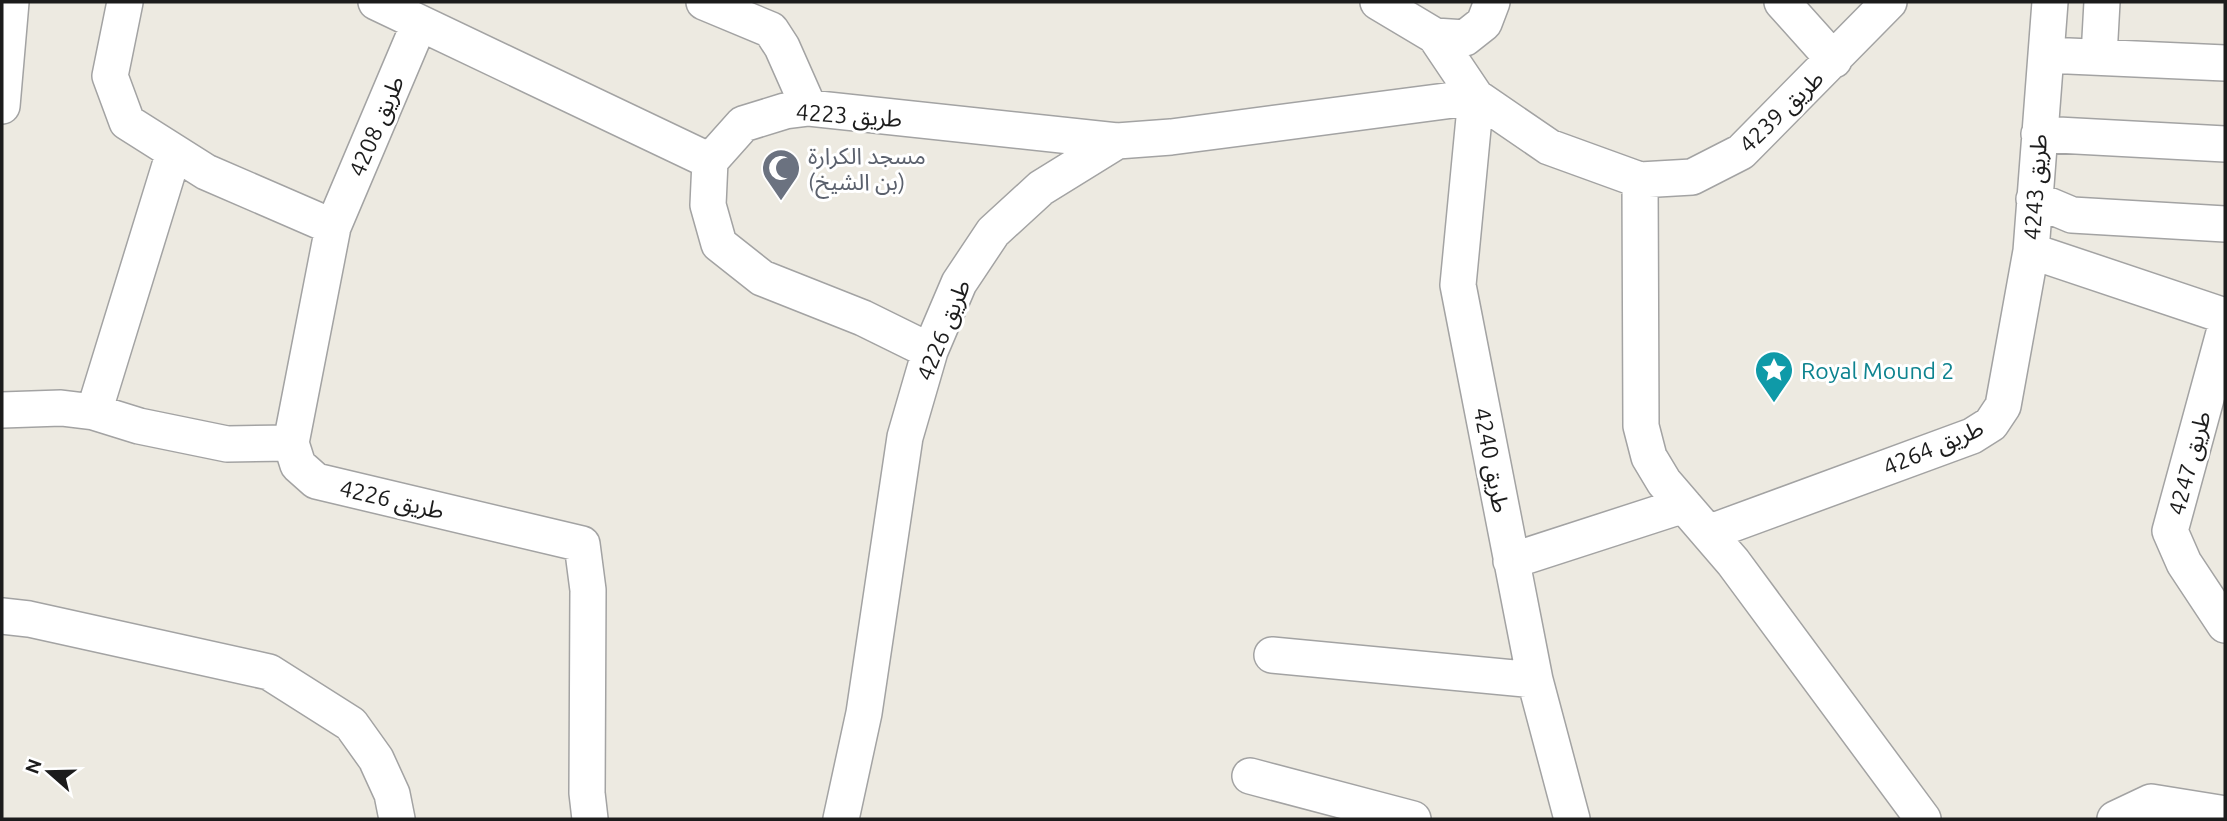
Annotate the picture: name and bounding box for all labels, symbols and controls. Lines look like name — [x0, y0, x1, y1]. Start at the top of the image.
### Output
street label: طريق 4239 — [1734, 65, 1829, 158]
street label: طريق 4208 — [344, 72, 410, 181]
street label: طريق 4223 — [795, 99, 903, 133]
street label: طريق 4243 — [2019, 133, 2053, 241]
place label: مسجد الكرارة (بن الشيخ) — [808, 143, 926, 199]
mosque icon: مسجد الكرارة (بن الشيخ) — [760, 147, 802, 202]
street label: طريق 4226 — [911, 276, 976, 385]
place icon: Royal Mound 2 — [1753, 349, 1795, 404]
place label: Royal Mound 2 — [1801, 358, 1954, 383]
street label: طريق 4240 — [1468, 405, 1514, 515]
street label: طريق 4247 — [2163, 408, 2217, 518]
street label: طريق 4264 — [1879, 415, 1988, 481]
street label: طريق 4226 — [337, 475, 447, 525]
north arrow — [14, 737, 84, 807]
text: N — [20, 756, 46, 777]

